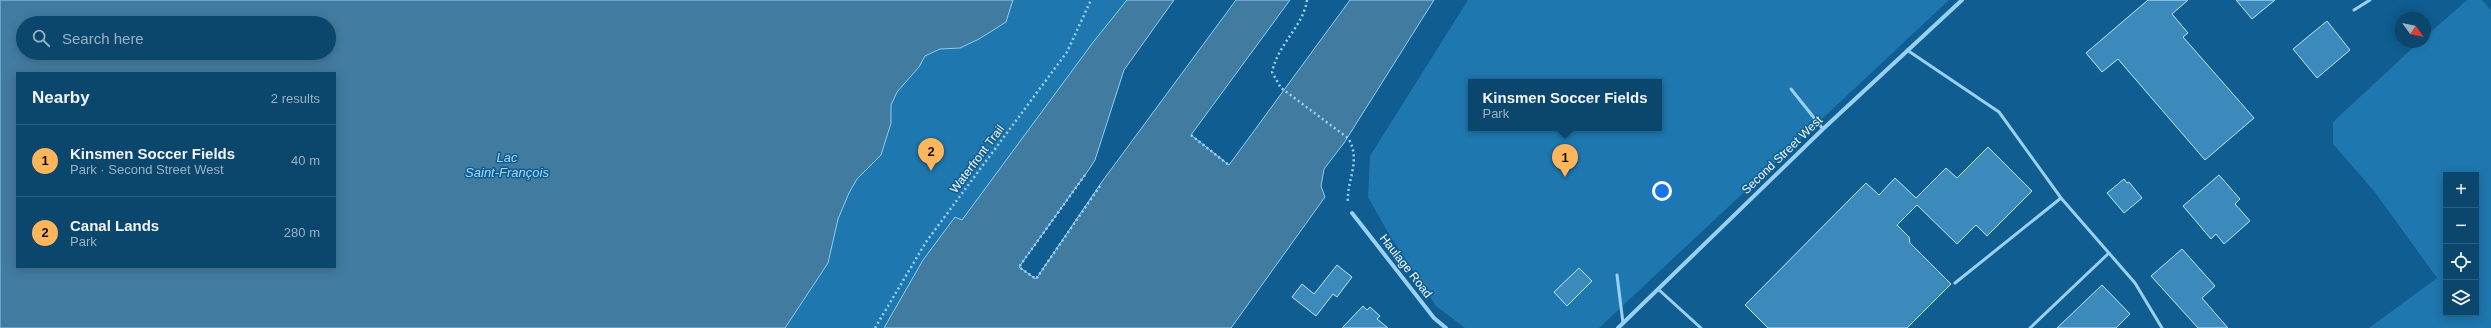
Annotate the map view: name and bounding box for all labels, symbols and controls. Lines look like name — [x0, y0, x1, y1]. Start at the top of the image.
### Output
north arrow — [2395, 12, 2431, 48]
search box — [16, 16, 336, 60]
icon: search — [30, 27, 52, 49]
text: Search here — [62, 30, 144, 47]
popup — [1468, 79, 1662, 131]
text: Nearby — [32, 88, 90, 107]
text: Kinsmen Soccer Fields — [1482, 89, 1648, 106]
text: 2 results — [271, 91, 320, 106]
text: Park — [1482, 106, 1509, 121]
street label: Second Street West — [1739, 113, 1826, 197]
street label: Waterfront Trail — [947, 122, 1007, 196]
pin: 2 — [918, 138, 944, 171]
pin: 1 — [1552, 144, 1578, 177]
text: Kinsmen Soccer Fields — [70, 145, 235, 162]
water label: Lac Saint-François — [465, 150, 549, 180]
text: 1 — [41, 153, 49, 168]
text: 40 m — [291, 153, 320, 168]
text: Park · Second Street West — [70, 162, 224, 177]
map controls — [2443, 172, 2479, 316]
button: + — [2443, 172, 2479, 208]
your location — [1652, 181, 1672, 201]
button: − — [2443, 208, 2479, 244]
text: Canal Lands — [70, 217, 159, 234]
text: 2 — [41, 225, 49, 240]
text: 280 m — [284, 225, 320, 240]
street label: Haulage Road — [1377, 231, 1435, 301]
text: Park — [70, 234, 97, 249]
button: locate — [2443, 244, 2479, 280]
button: layers — [2443, 280, 2479, 316]

